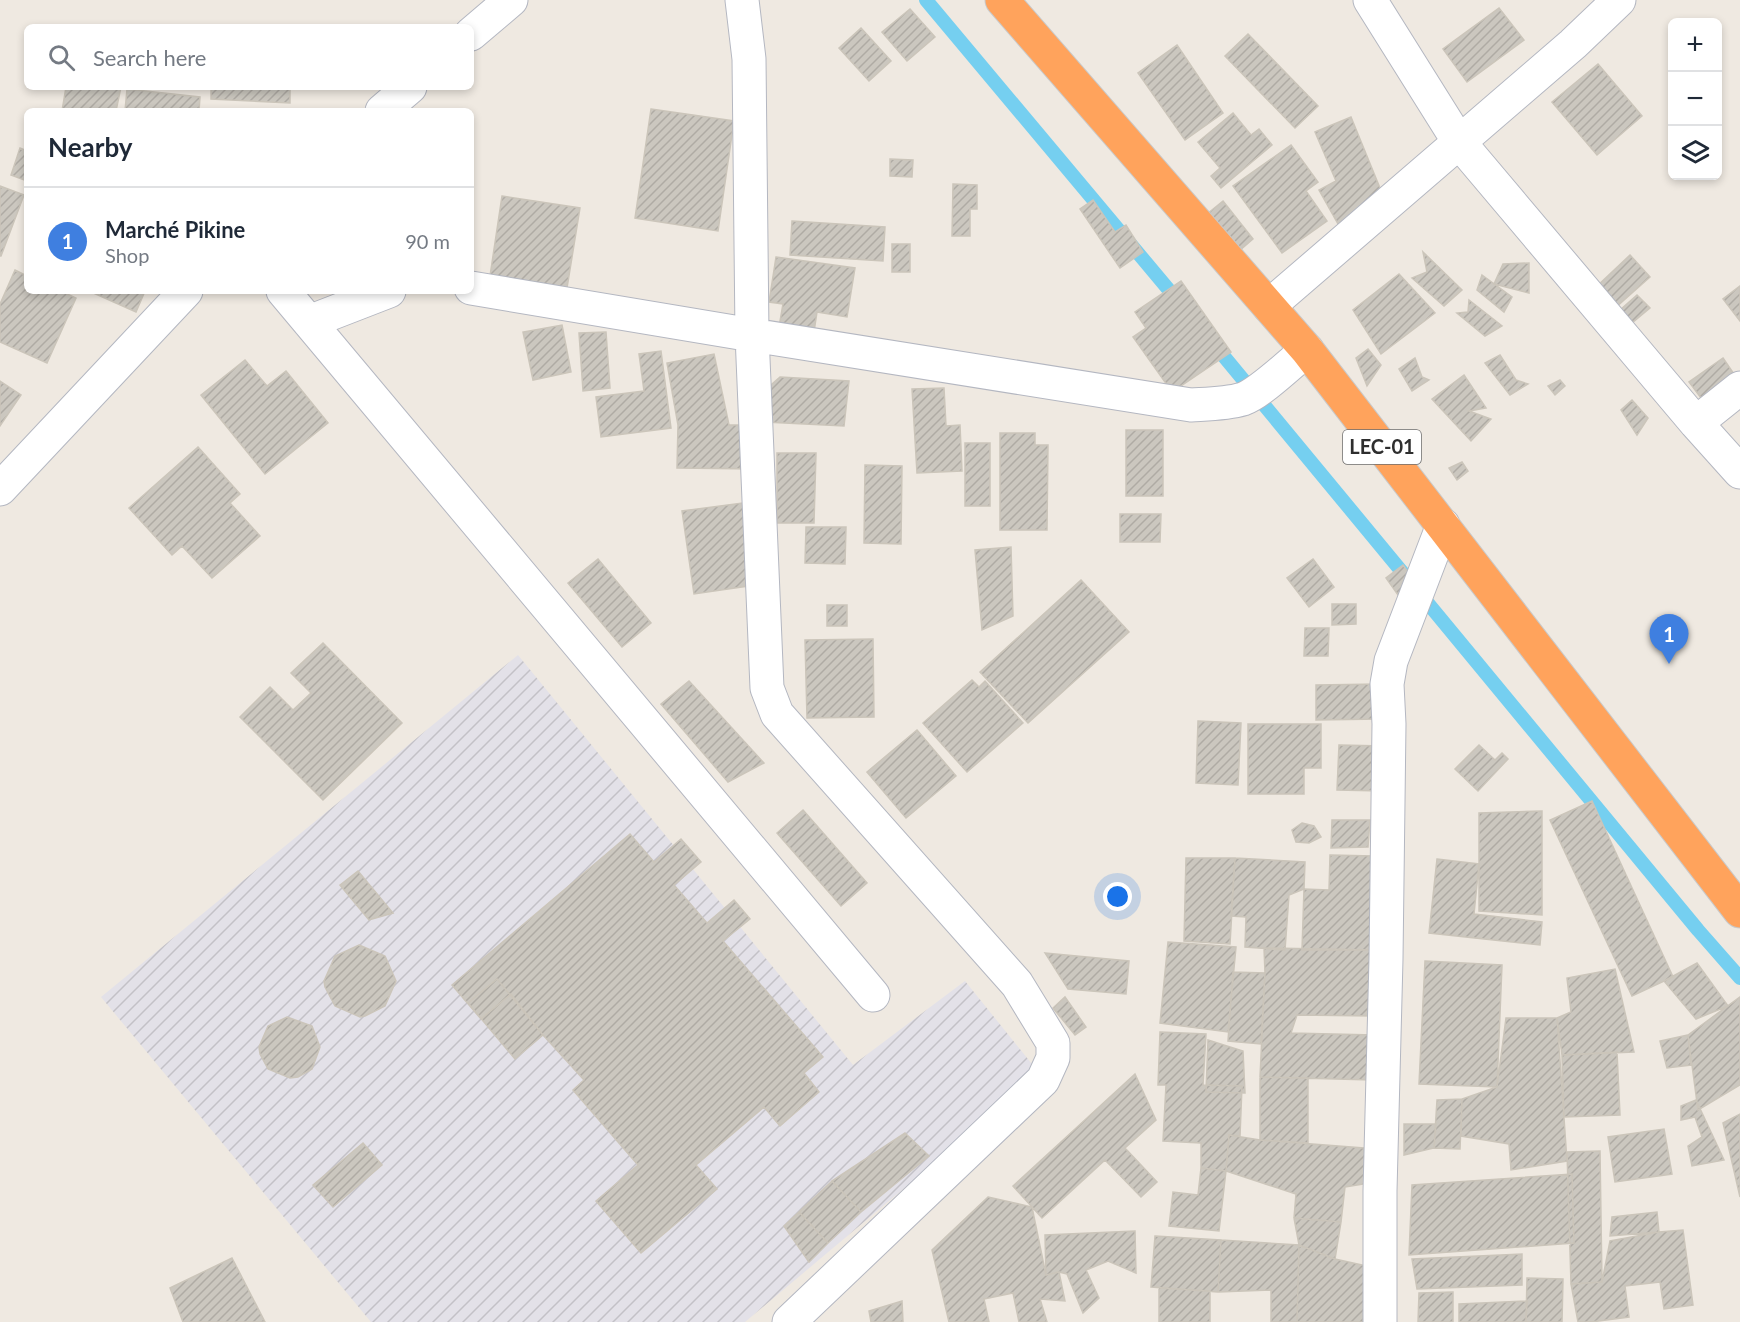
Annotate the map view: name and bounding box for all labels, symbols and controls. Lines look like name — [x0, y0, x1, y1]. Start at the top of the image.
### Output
map controls — [1668, 18, 1722, 180]
button: + — [1668, 18, 1722, 72]
search box — [24, 24, 474, 90]
icon: search — [45, 41, 78, 74]
text: Search here — [93, 44, 206, 71]
button: − — [1668, 72, 1722, 126]
button: layers — [1668, 126, 1722, 180]
text: Nearby — [48, 131, 133, 163]
text: Marché Pikine — [105, 216, 245, 243]
text: 1 — [62, 229, 73, 253]
text: 90 m — [405, 229, 450, 253]
text: Shop — [105, 243, 149, 267]
road number: LEC-01 — [1343, 430, 1421, 464]
pin: 1 — [1650, 614, 1688, 664]
your location — [1103, 882, 1132, 911]

